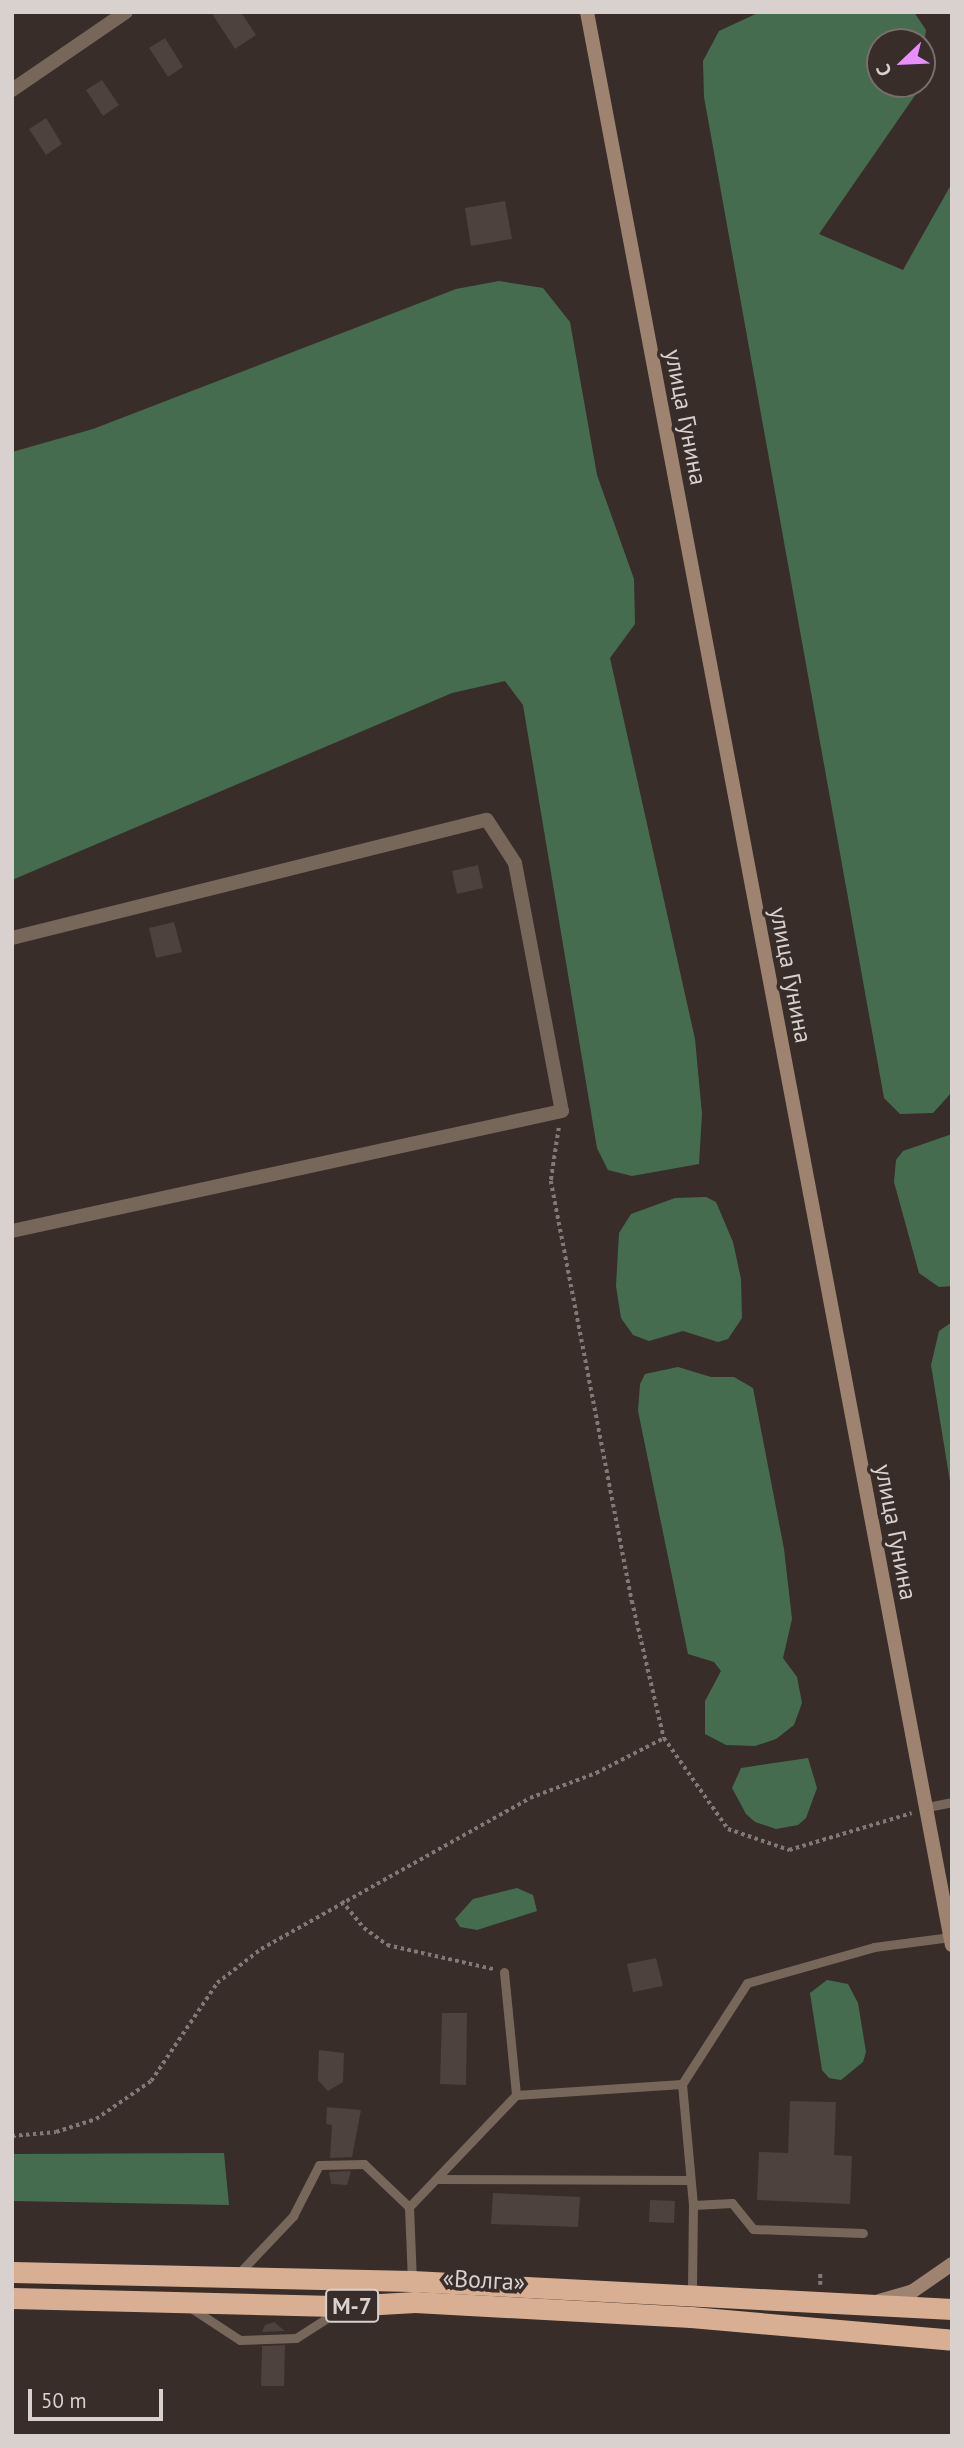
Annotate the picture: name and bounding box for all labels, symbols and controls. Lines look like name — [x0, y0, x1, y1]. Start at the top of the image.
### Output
north arrow — [866, 28, 936, 98]
text: С — [870, 61, 897, 80]
street label: улица Гунина — [659, 347, 713, 487]
street label: улица Гунина — [764, 905, 818, 1045]
street label: улица Гунина — [869, 1462, 923, 1602]
street label: «Волга» — [442, 2263, 526, 2297]
road number: М-7 — [324, 2286, 380, 2326]
scale bar — [32, 2374, 166, 2418]
text: 50 m — [41, 2387, 87, 2414]

